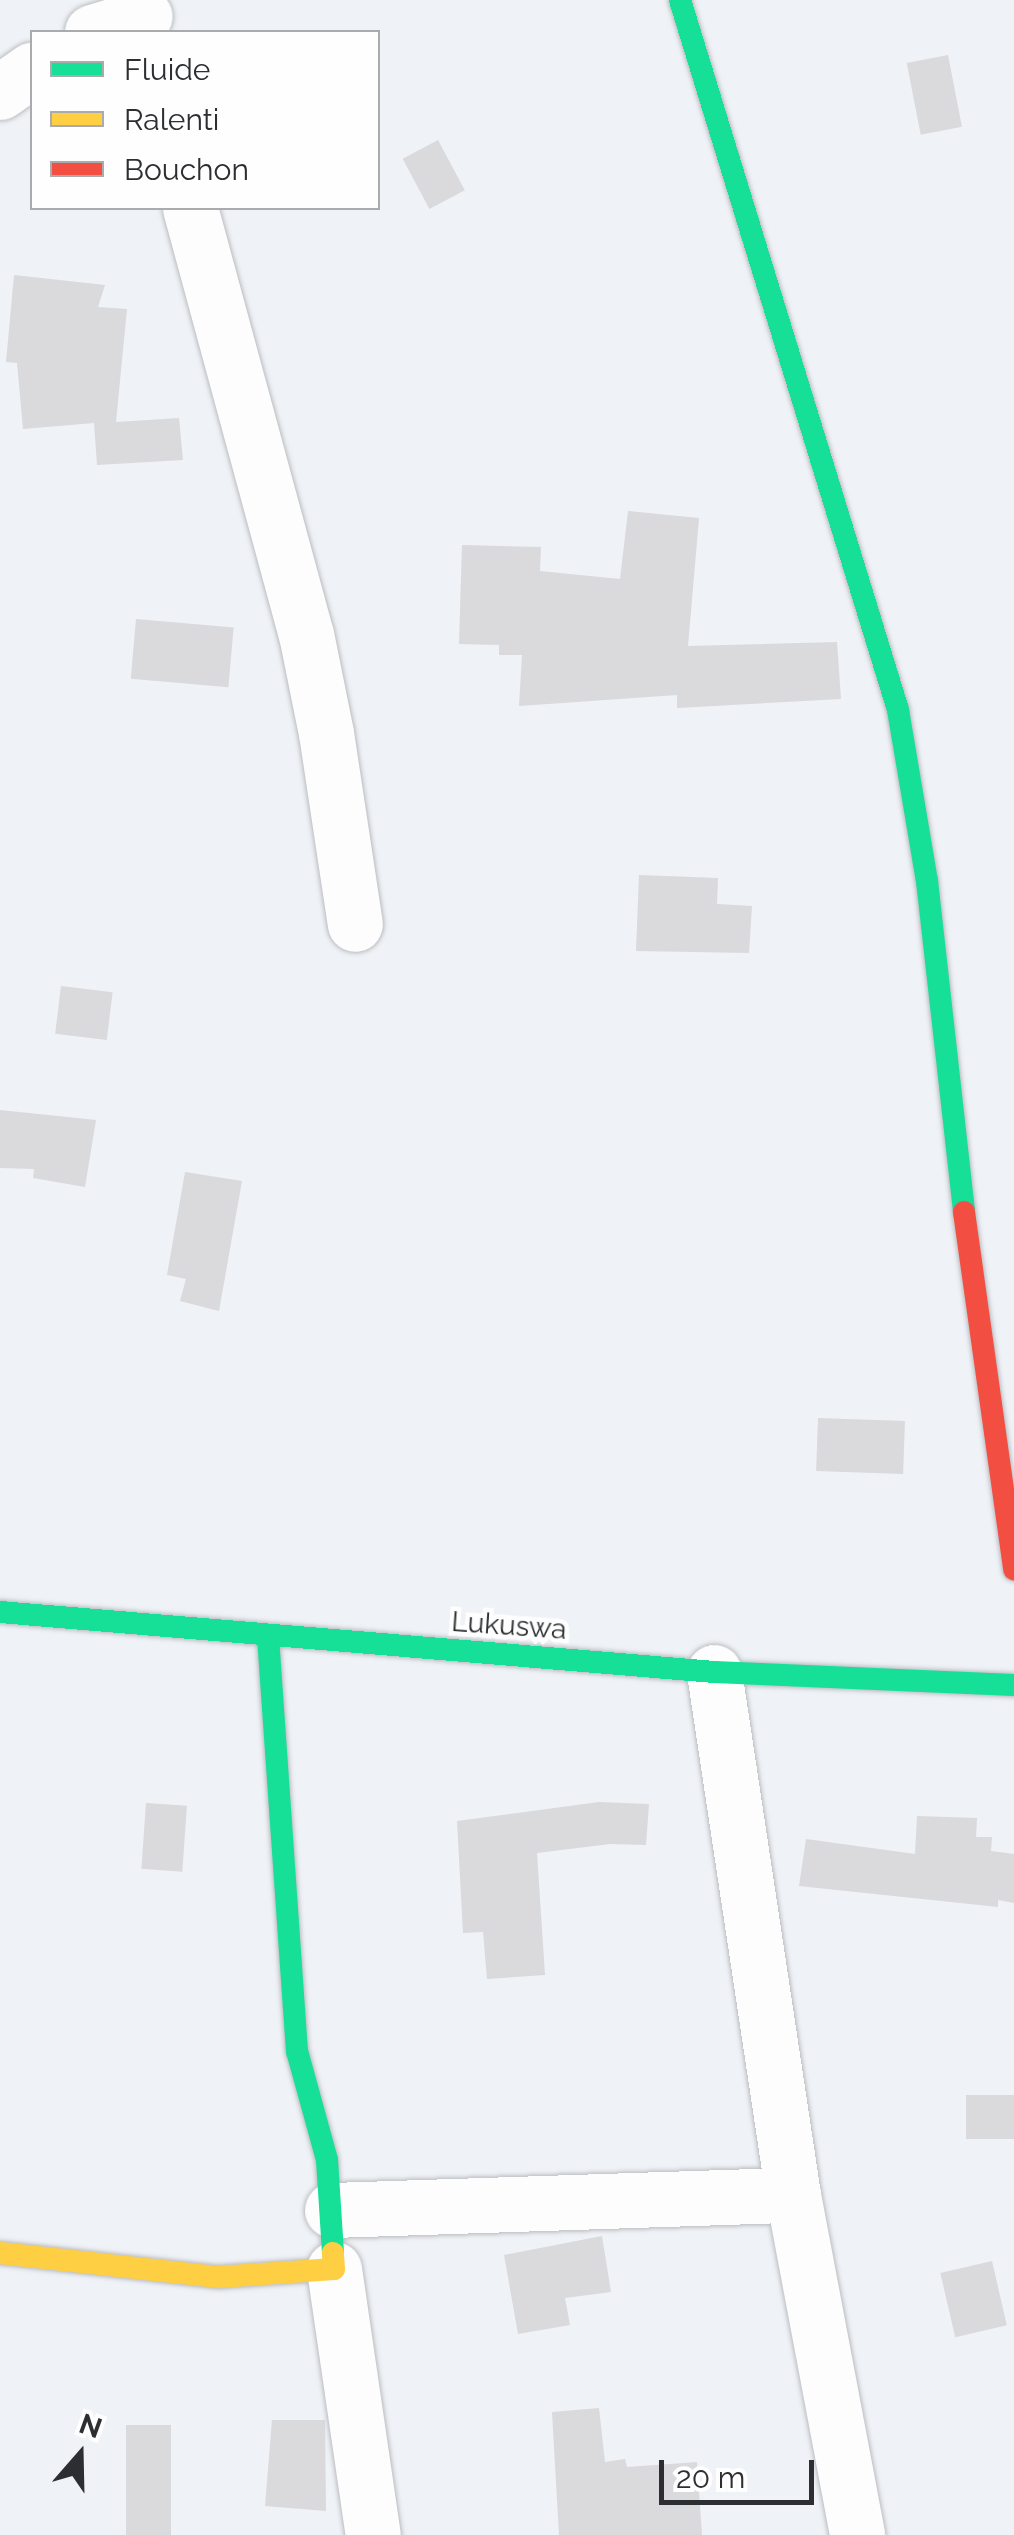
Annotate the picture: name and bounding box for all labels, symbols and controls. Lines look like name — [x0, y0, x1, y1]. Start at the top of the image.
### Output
legend — [30, 30, 380, 210]
text: Fluide — [124, 52, 210, 87]
text: Ralenti — [124, 102, 219, 137]
text: Bouchon — [124, 152, 249, 187]
street label: Lukuswa — [450, 1605, 568, 1647]
north arrow — [30, 2405, 130, 2505]
text: N — [75, 2407, 106, 2445]
scale bar — [664, 2440, 819, 2502]
text: 20 m — [676, 2460, 745, 2495]

